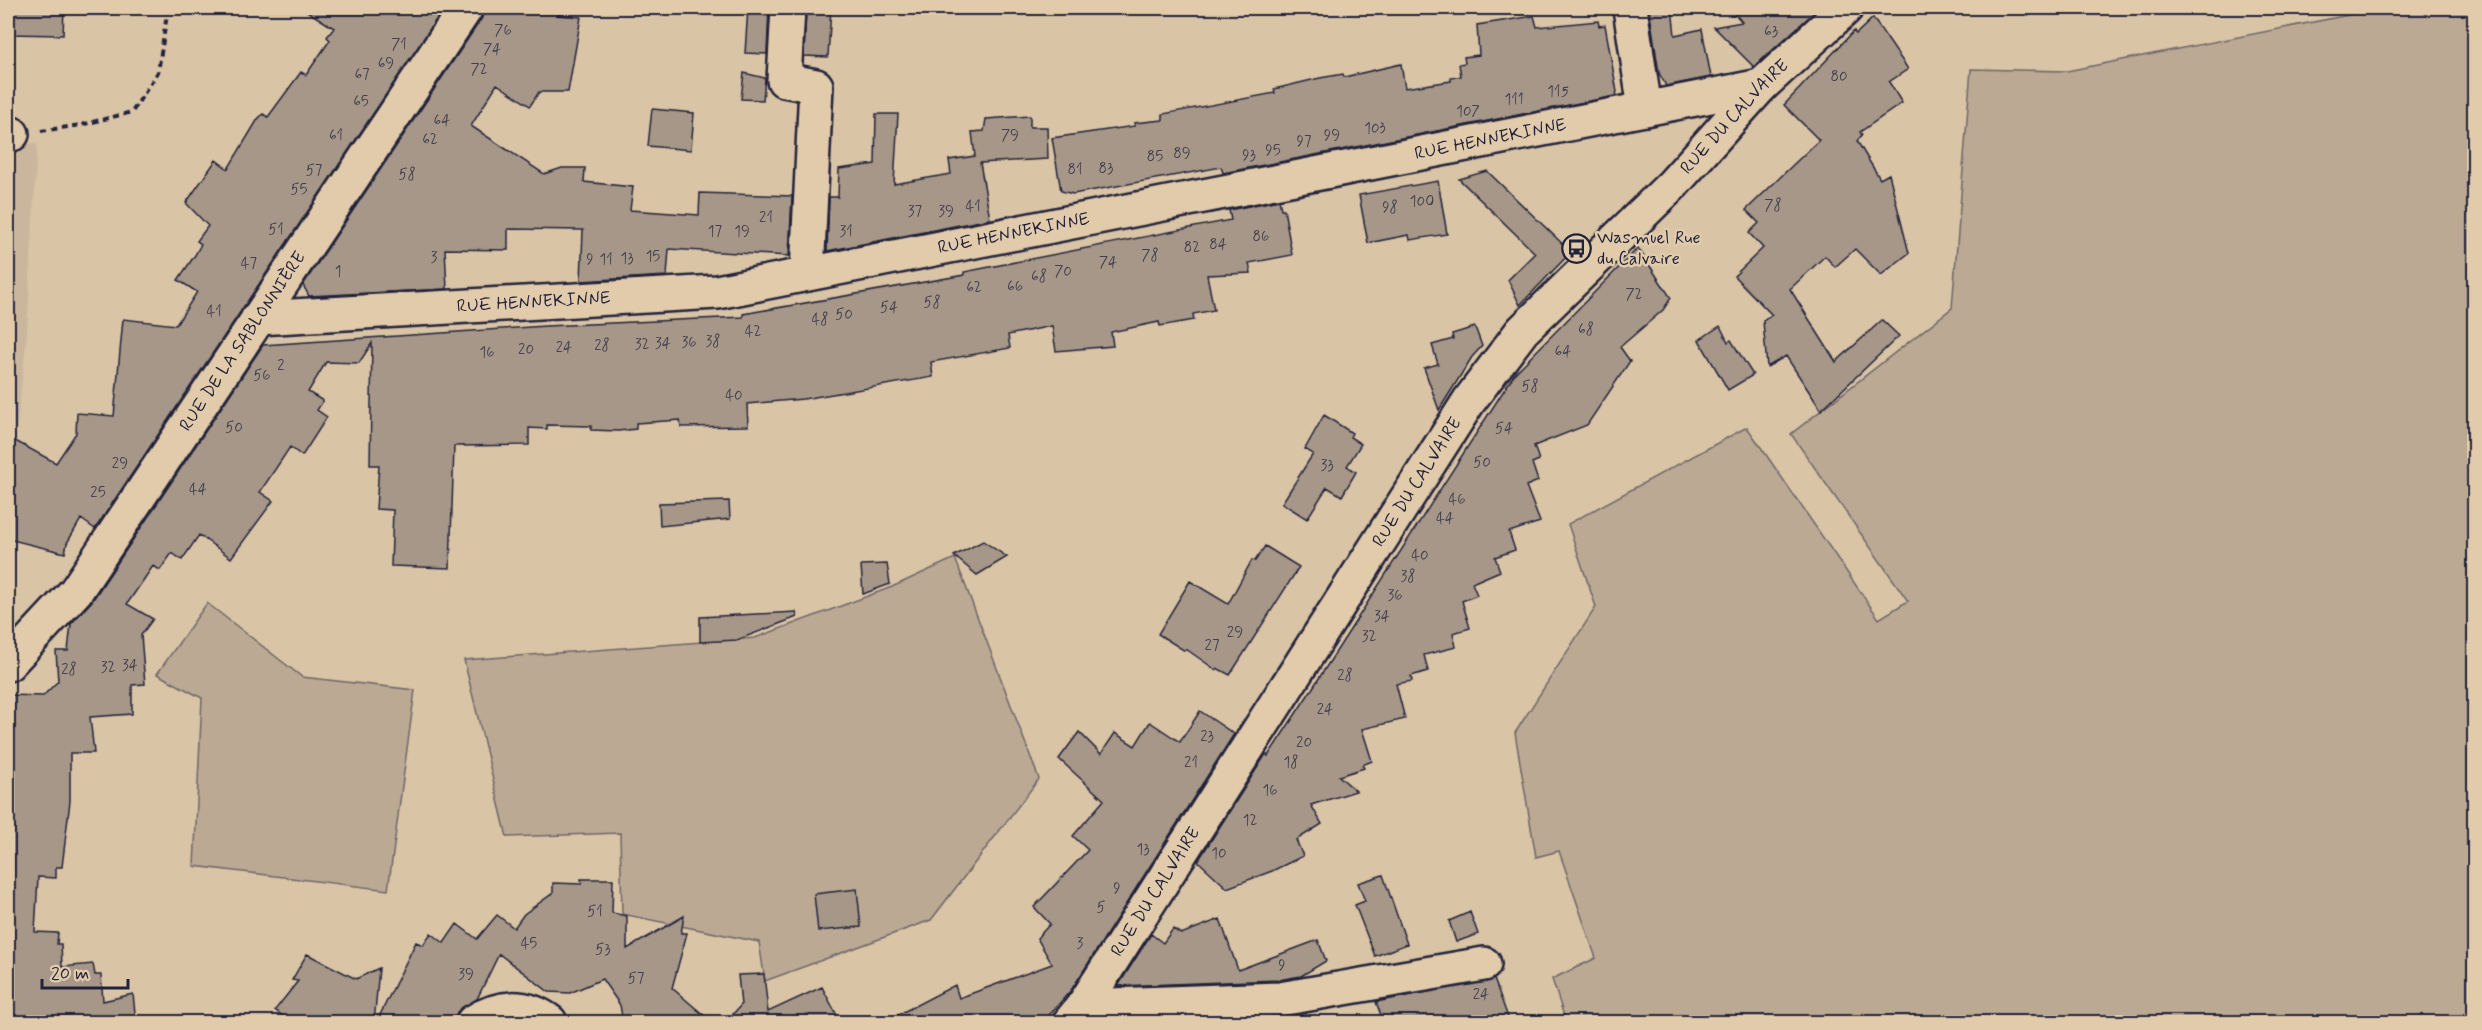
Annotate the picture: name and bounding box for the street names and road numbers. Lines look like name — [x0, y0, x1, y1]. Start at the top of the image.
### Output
street label: RUE DU CALVAIRE — [1675, 54, 1794, 180]
street label: RUE HENNEKINNE — [1412, 113, 1568, 166]
street label: RUE HENNEKINNE — [936, 207, 1091, 260]
street label: RUE DE LA SABLONNIÈRE — [174, 247, 312, 436]
street label: RUE HENNEKINNE — [456, 286, 611, 319]
street label: RUE DU CALVAIRE — [1367, 413, 1468, 552]
street label: RUE DU CALVAIRE — [1106, 822, 1206, 961]

